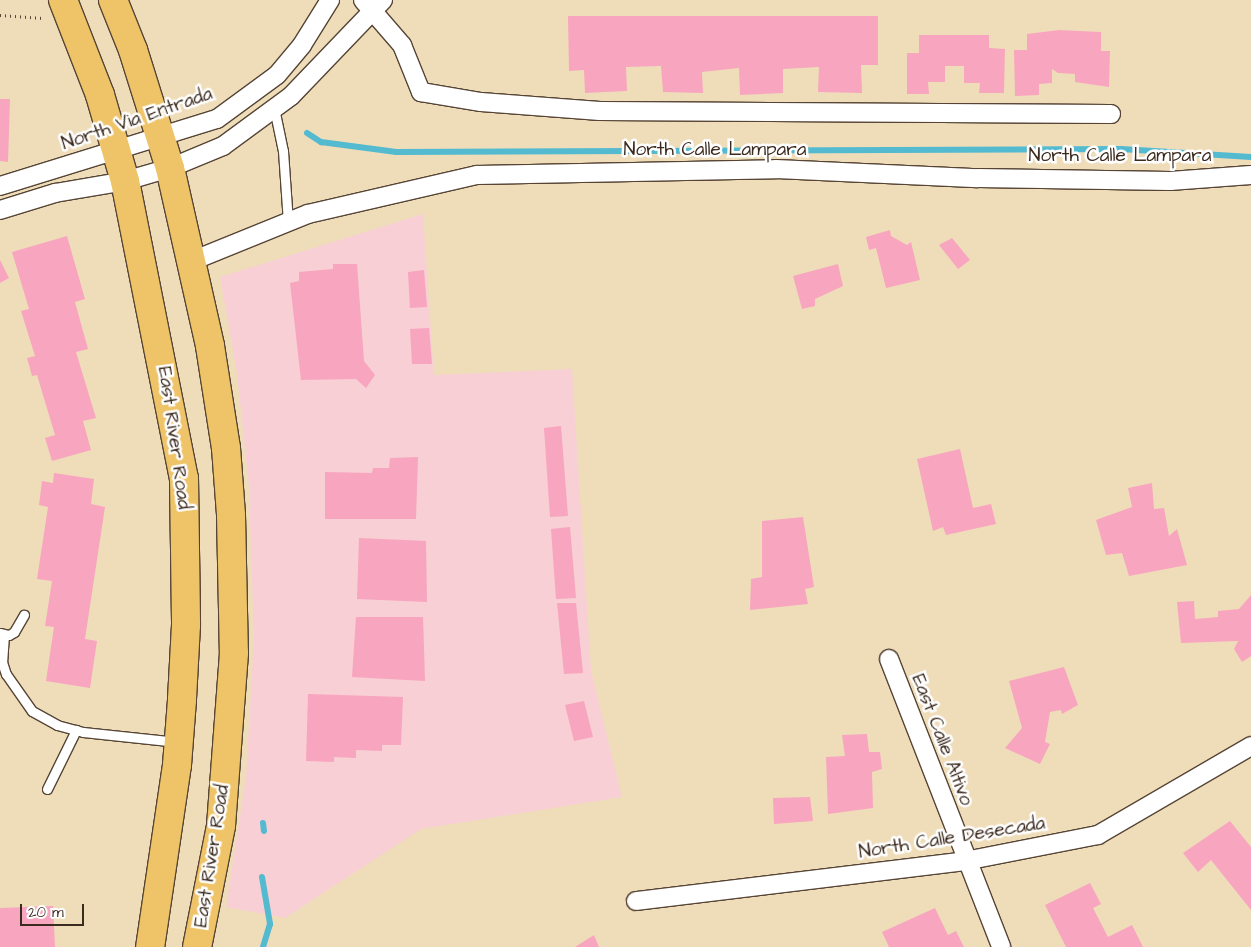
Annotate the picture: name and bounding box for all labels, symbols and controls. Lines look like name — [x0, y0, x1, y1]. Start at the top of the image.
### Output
street label: North Via Entrada — [59, 83, 215, 155]
street label: North Calle Lampara — [624, 139, 806, 161]
street label: North Calle Lampara — [1029, 145, 1211, 167]
street label: East River Road — [153, 365, 195, 511]
street label: East Calle Altivo — [906, 671, 978, 809]
street label: East River Road — [189, 783, 235, 929]
street label: North Calle Desecada — [857, 812, 1047, 864]
scale bar — [22, 894, 86, 926]
text: 20 m — [28, 902, 64, 923]

